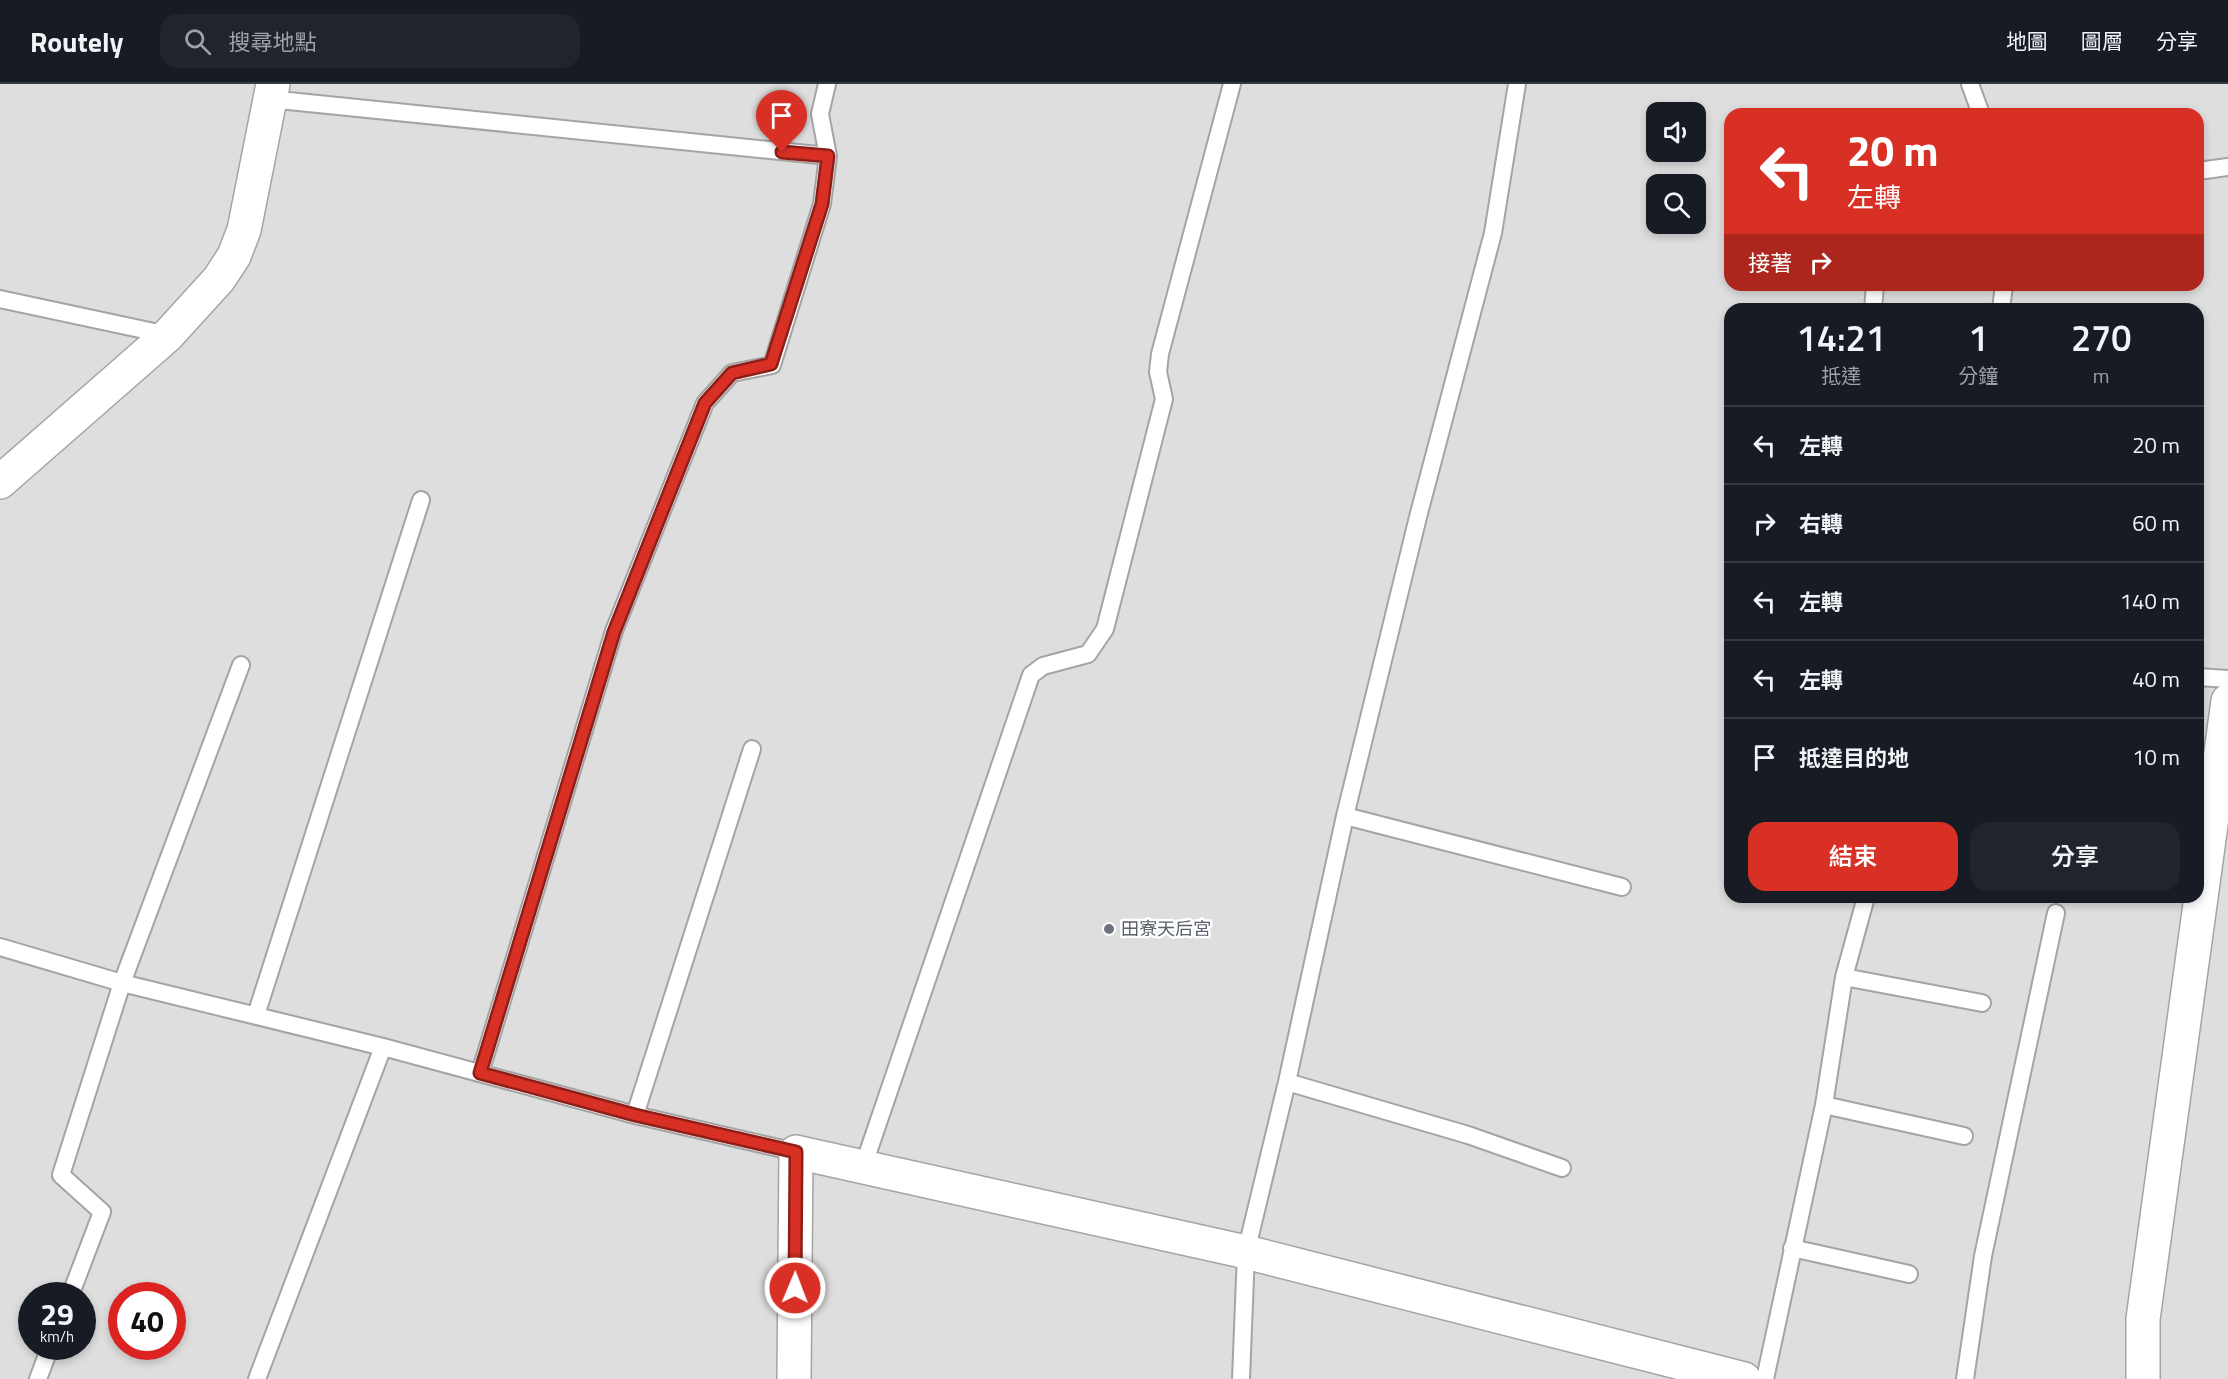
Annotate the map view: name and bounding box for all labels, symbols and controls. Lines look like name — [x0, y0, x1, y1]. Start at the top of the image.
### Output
search box — [160, 14, 580, 68]
text: Routely — [30, 20, 124, 63]
icon: search — [181, 25, 214, 58]
text: 搜尋地點 — [229, 25, 317, 59]
text: 地圖 — [2006, 25, 2048, 57]
text: 圖層 — [2081, 25, 2123, 57]
text: 分享 — [2156, 25, 2198, 57]
pin — [756, 90, 807, 152]
icon: arrive — [765, 99, 798, 132]
map controls — [1646, 102, 1706, 234]
button: sound — [1646, 102, 1706, 162]
text: 20 m — [1847, 118, 1939, 182]
icon: left — [1748, 132, 1826, 210]
button: search — [1646, 174, 1706, 234]
text: 左轉 — [1847, 176, 1901, 217]
text: 接著 — [1748, 246, 1792, 280]
icon: right — [1804, 246, 1837, 279]
text: 14:21 — [1797, 310, 1886, 365]
text: 1 — [1968, 310, 1988, 365]
text: 270 — [2071, 310, 2131, 365]
text: 抵達 — [1821, 360, 1861, 391]
text: 分鐘 — [1958, 360, 1998, 391]
text: m — [2093, 360, 2110, 391]
text: 20 m — [2132, 428, 2180, 462]
icon: left — [1748, 429, 1781, 462]
text: 左轉 — [1799, 429, 1843, 463]
text: 60 m — [2132, 506, 2180, 540]
icon: right — [1748, 507, 1781, 540]
text: 右轉 — [1799, 507, 1843, 541]
text: 140 m — [2120, 584, 2180, 618]
icon: left — [1748, 585, 1781, 618]
text: 左轉 — [1799, 585, 1843, 619]
text: 40 m — [2132, 662, 2180, 696]
icon: left — [1748, 663, 1781, 696]
text: 左轉 — [1799, 663, 1843, 697]
text: 10 m — [2132, 740, 2180, 774]
icon: arrive — [1748, 741, 1781, 774]
text: 抵達目的地 — [1799, 741, 1909, 775]
button: 結束 — [1748, 822, 1958, 891]
button: 分享 — [1970, 822, 2180, 891]
place label: 田寮天后宮 — [1121, 915, 1211, 942]
marker: 田寮天后宮 — [1102, 922, 1116, 936]
position arrow — [763, 1256, 827, 1320]
speed limit sign: 40 — [108, 1282, 186, 1360]
text: 29 — [40, 1291, 74, 1337]
text: km/h — [40, 1325, 74, 1348]

